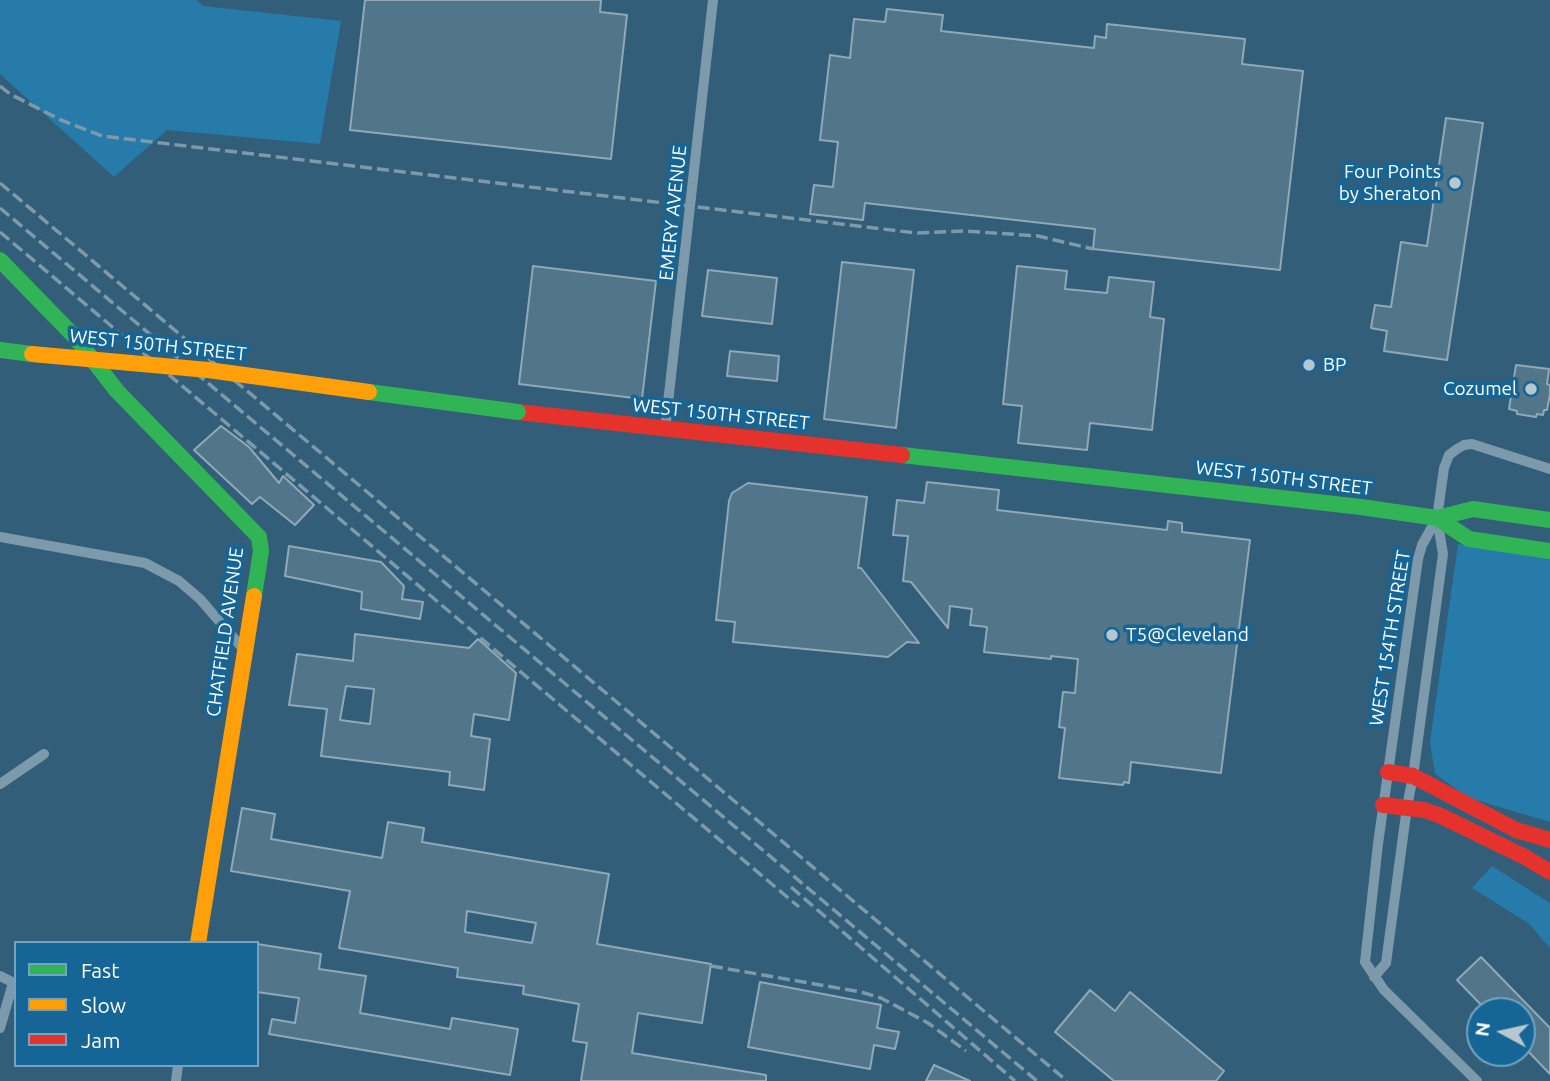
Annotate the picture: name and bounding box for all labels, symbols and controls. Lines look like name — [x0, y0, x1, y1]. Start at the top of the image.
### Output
street label: EMERY AVENUE — [655, 144, 691, 282]
place label: Four Points by Sheraton — [1339, 161, 1441, 205]
marker: Four Points by Sheraton — [1447, 175, 1463, 191]
street label: WEST 150TH STREET — [69, 324, 247, 366]
place label: BP — [1323, 354, 1346, 376]
marker: BP — [1301, 357, 1317, 373]
place label: Cozumel — [1443, 378, 1517, 400]
marker: Cozumel — [1523, 381, 1539, 397]
street label: WEST 150TH STREET — [632, 393, 810, 435]
street label: WEST 150TH STREET — [1194, 456, 1374, 500]
street label: CHATFIELD AVENUE — [202, 546, 248, 718]
street label: WEST 154TH STREET — [1365, 549, 1415, 727]
place label: T5@Cleveland — [1126, 624, 1249, 646]
marker: T5@Cleveland — [1104, 627, 1120, 643]
legend — [14, 941, 259, 1067]
text: Fast — [81, 958, 119, 982]
text: Slow — [81, 993, 126, 1017]
north arrow — [1466, 997, 1536, 1067]
text: N — [1470, 1021, 1494, 1038]
text: Jam — [81, 1028, 120, 1052]

